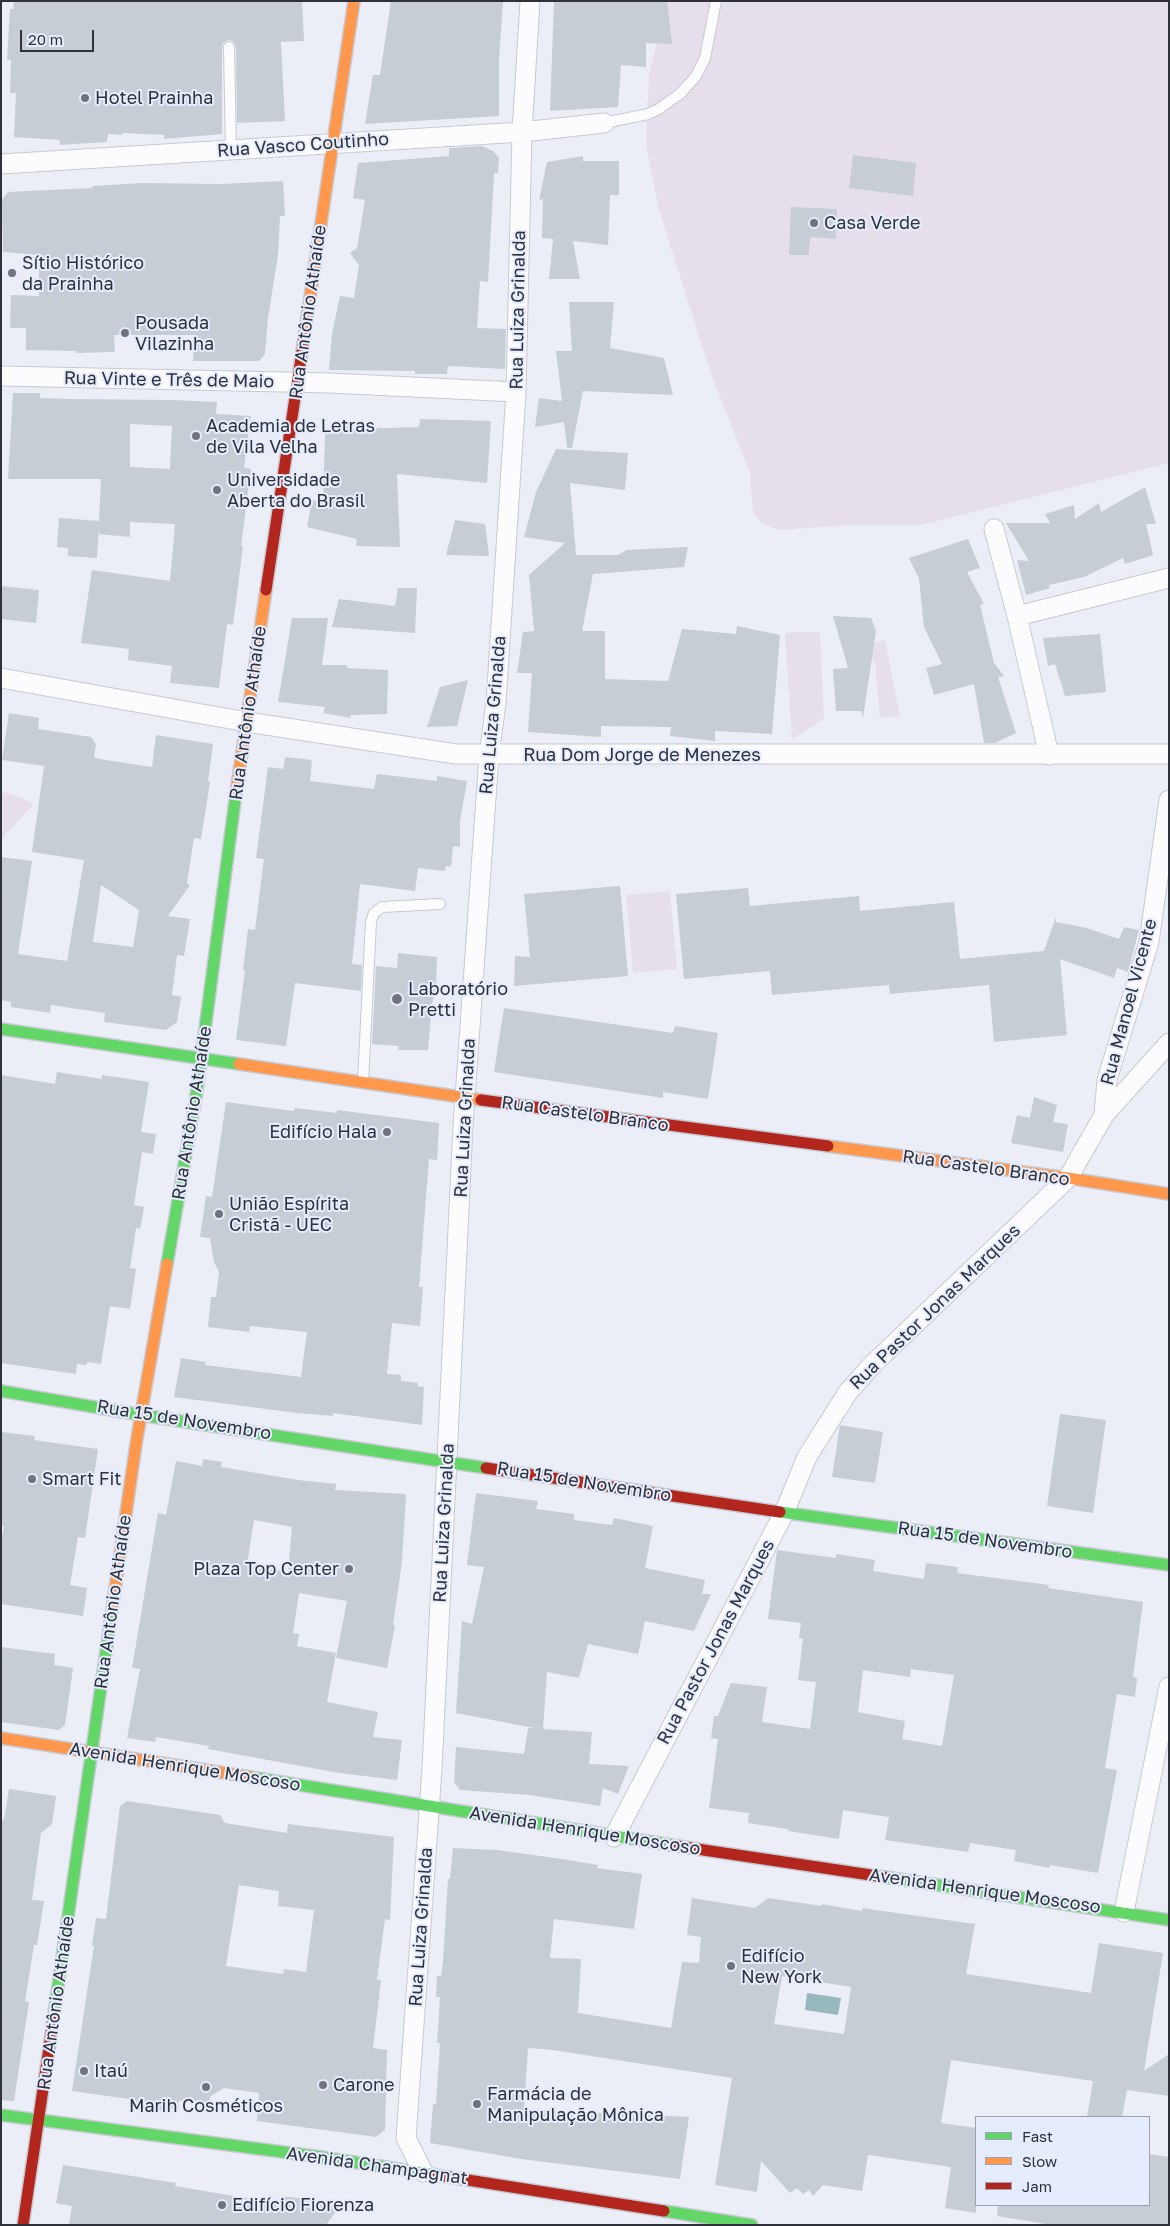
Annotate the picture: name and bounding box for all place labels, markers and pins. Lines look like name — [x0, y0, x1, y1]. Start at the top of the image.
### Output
place label: Hotel Prainha — [95, 87, 213, 109]
marker: Hotel Prainha — [79, 92, 91, 104]
place label: Casa Verde — [824, 212, 920, 234]
marker: Casa Verde — [808, 217, 820, 229]
place label: Sítio Histórico da Prainha — [22, 252, 144, 294]
marker: Sítio Histórico da Prainha — [6, 267, 18, 279]
place label: Pousada Vilazinha — [135, 312, 214, 354]
marker: Pousada Vilazinha — [119, 327, 131, 339]
place label: Academia de Letras de Vila Velha — [206, 415, 375, 458]
marker: Academia de Letras de Vila Velha — [190, 430, 202, 442]
place label: Universidade Aberta do Brasil — [227, 469, 365, 512]
marker: Universidade Aberta do Brasil — [211, 484, 223, 496]
place label: Laboratório Pretti — [408, 978, 508, 1021]
marker: Laboratório Pretti — [390, 992, 404, 1006]
place label: Edifício Hala — [269, 1121, 377, 1143]
marker: Edifício Hala — [381, 1126, 393, 1138]
place label: União Espírita Cristã - UEC — [229, 1193, 349, 1236]
marker: União Espírita Cristã - UEC — [213, 1208, 225, 1220]
place label: Smart Fit — [42, 1468, 121, 1490]
marker: Smart Fit — [26, 1473, 38, 1485]
place label: Plaza Top Center — [193, 1558, 339, 1580]
marker: Plaza Top Center — [343, 1563, 355, 1575]
place label: Edifício New York — [741, 1945, 822, 1988]
marker: Edifício New York — [725, 1960, 737, 1972]
place label: Itaú — [94, 2060, 128, 2082]
marker: Itaú — [78, 2065, 90, 2077]
place label: Carone — [333, 2074, 395, 2096]
marker: Carone — [317, 2079, 329, 2091]
marker: Marih Cosméticos — [200, 2081, 212, 2093]
place label: Farmácia de Manipulação Mônica — [487, 2083, 664, 2126]
place label: Marih Cosméticos — [129, 2095, 283, 2117]
marker: Farmácia de Manipulação Mônica — [471, 2098, 483, 2110]
place label: Edifício Fiorenza — [232, 2194, 374, 2216]
marker: Edifício Fiorenza — [216, 2199, 228, 2211]

